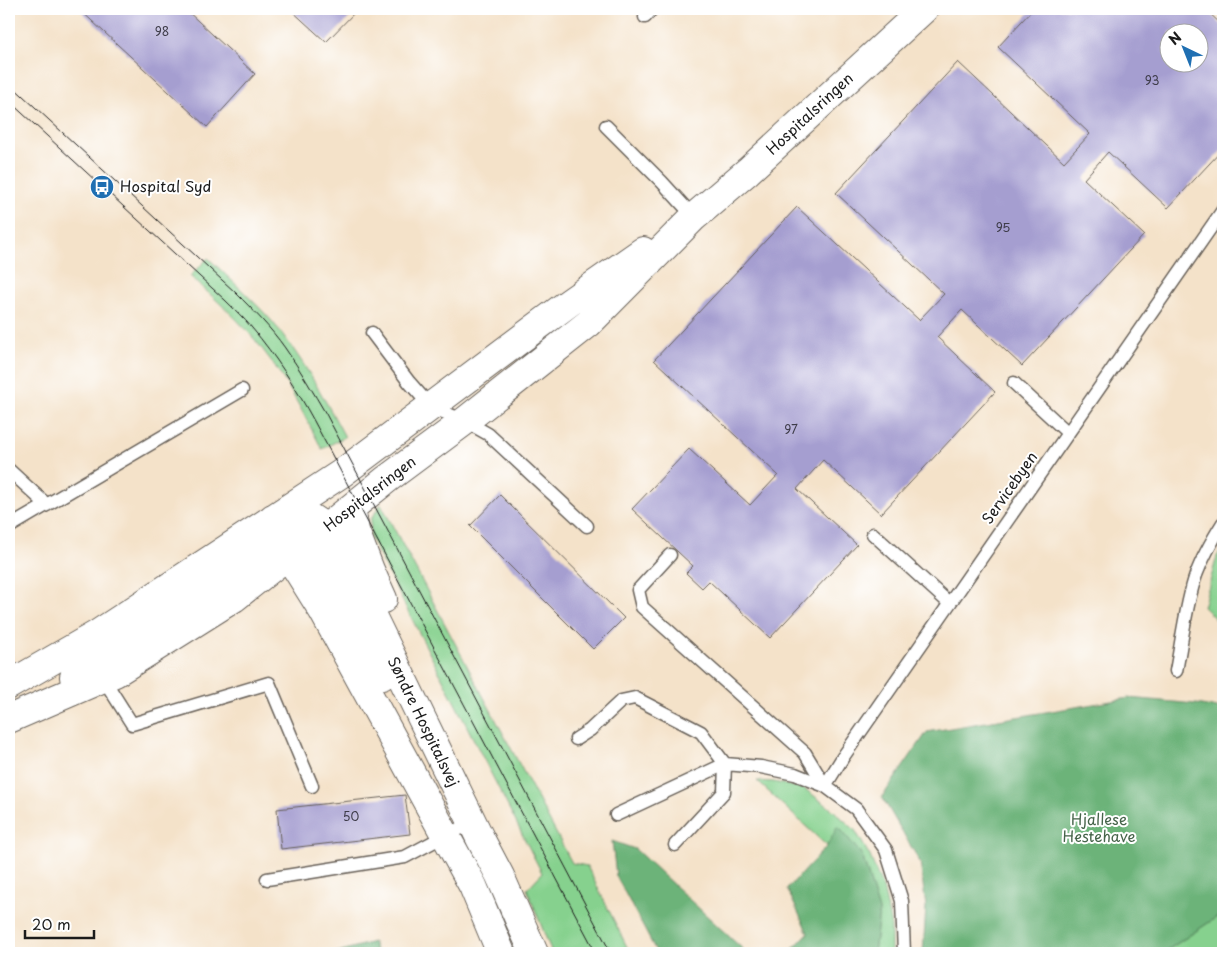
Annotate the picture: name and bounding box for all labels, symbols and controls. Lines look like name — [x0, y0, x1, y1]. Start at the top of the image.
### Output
house number: 98 — [155, 22, 169, 40]
north arrow — [1160, 22, 1210, 72]
text: N — [1164, 27, 1186, 50]
street label: Hospitalsringen — [760, 66, 858, 159]
house number: 93 — [1145, 71, 1159, 89]
bus stop icon: Hospital Syd — [89, 174, 115, 200]
place label: Hospital Syd — [120, 174, 211, 197]
house number: 95 — [996, 218, 1010, 236]
house number: 97 — [784, 420, 798, 438]
street label: Servicebyen — [975, 446, 1042, 528]
street label: Hospitalsringen — [318, 449, 420, 536]
street label: Søndre Hospitalsvej — [383, 652, 466, 790]
house number: 50 — [343, 807, 359, 825]
park label: Hjallese Hestehave — [1063, 807, 1135, 847]
scale bar — [25, 907, 94, 939]
text: 20 m — [32, 912, 71, 935]

